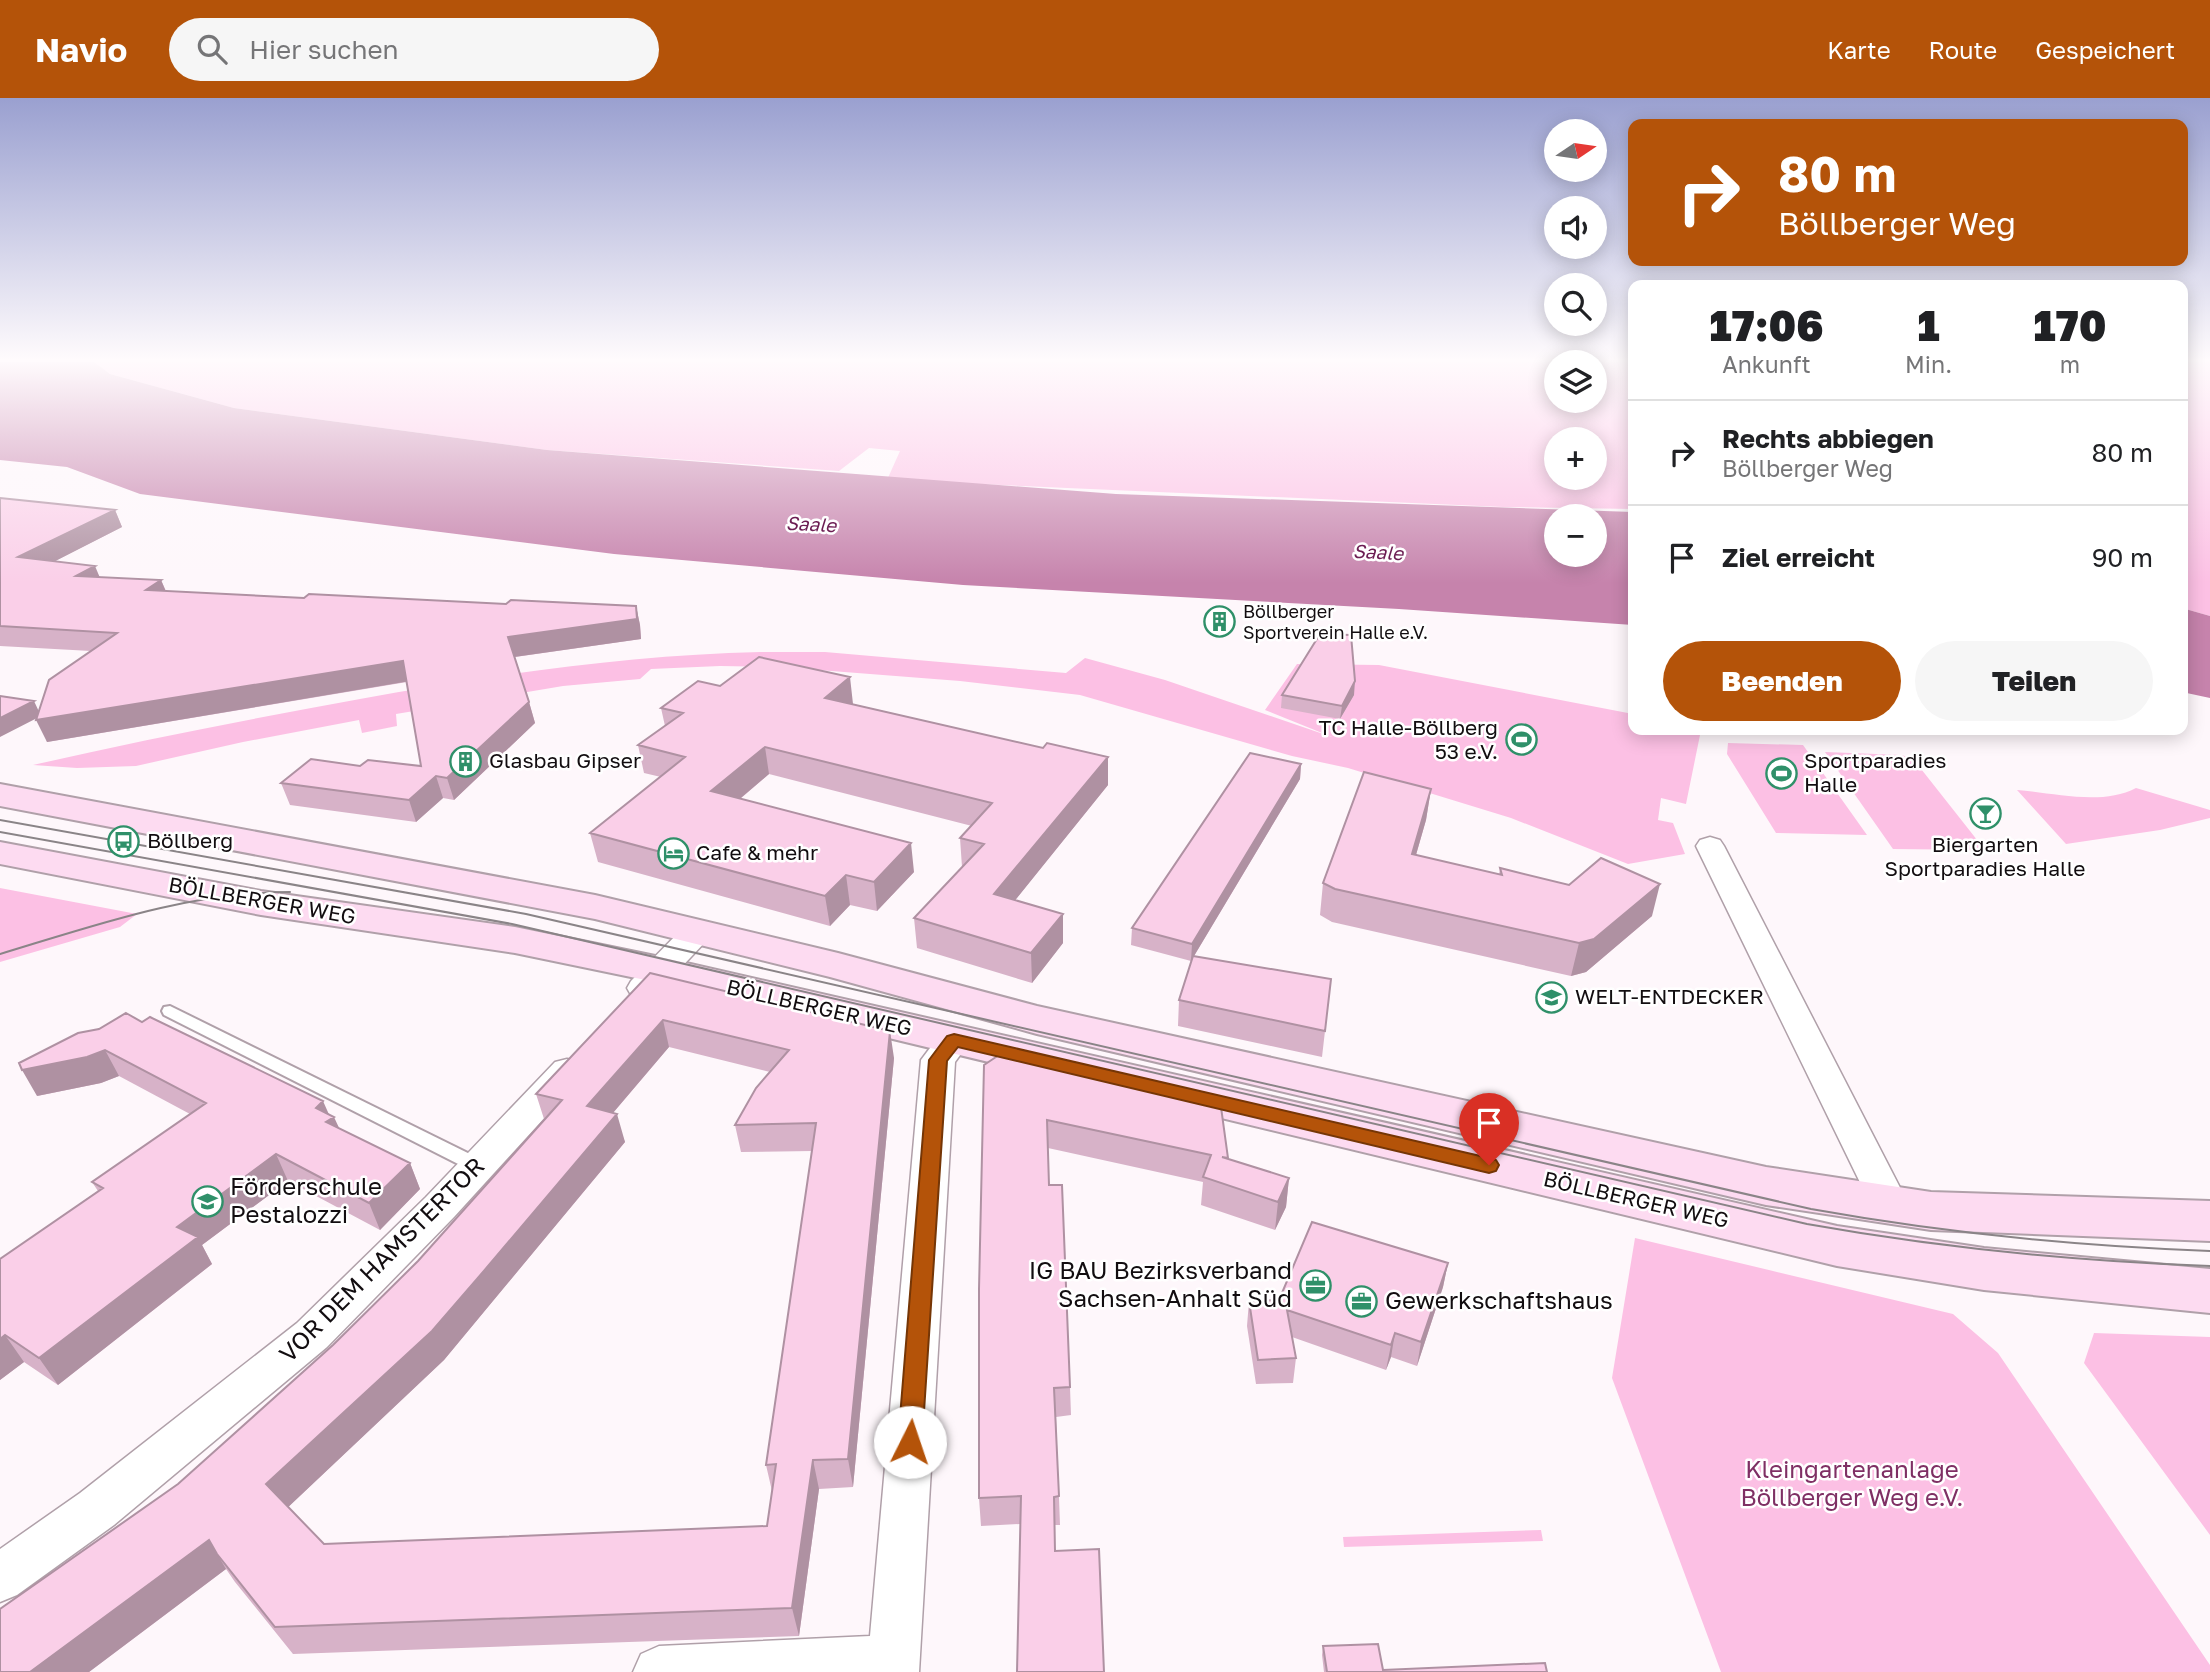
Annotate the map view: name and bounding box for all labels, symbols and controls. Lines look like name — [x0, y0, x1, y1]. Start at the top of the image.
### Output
search box — [169, 18, 659, 81]
text: Navio — [35, 30, 127, 69]
icon: search — [193, 30, 231, 68]
text: Hier suchen — [249, 34, 399, 65]
text: Karte — [1827, 35, 1891, 64]
text: Route — [1929, 35, 1997, 64]
text: Gespeichert — [2035, 35, 2175, 64]
north arrow — [1544, 119, 1606, 182]
map controls — [1544, 119, 1607, 567]
text: 80 m — [1778, 144, 1896, 203]
icon: right — [1663, 147, 1754, 238]
button: sound — [1544, 196, 1607, 259]
text: Böllberger Weg — [1778, 204, 2016, 242]
button: search — [1544, 273, 1607, 336]
text: 17:06 — [1710, 300, 1824, 350]
text: 1 — [1917, 300, 1940, 350]
text: 170 — [2034, 300, 2106, 350]
button: layers — [1544, 350, 1607, 413]
text: Ankunft — [1722, 350, 1811, 378]
text: Min. — [1905, 350, 1952, 378]
text: m — [2060, 350, 2080, 378]
text: Rechts abbiegen — [1722, 423, 1934, 454]
button: + — [1544, 427, 1607, 490]
icon: right — [1663, 434, 1701, 472]
text: 80 m — [2092, 437, 2153, 468]
text: Böllberger Weg — [1722, 454, 1893, 482]
button: − — [1544, 504, 1607, 567]
water label: Saale — [785, 511, 839, 536]
water label: Saale — [1352, 539, 1406, 564]
icon: arrive — [1663, 539, 1701, 577]
text: Ziel erreicht — [1722, 542, 1875, 573]
text: 90 m — [2092, 542, 2153, 573]
place label: Böllberger Sportverein Halle e.V. — [1243, 600, 1428, 643]
building icon: Böllberger Sportverein Halle e.V. — [1203, 605, 1237, 639]
button: Beenden — [1663, 641, 1901, 721]
button: Teilen — [1915, 641, 2153, 721]
place label: TC Halle-Böllberg 53 e.V. — [1319, 714, 1498, 764]
sports icon: TC Halle-Böllberg 53 e.V. — [1504, 723, 1538, 757]
building icon: Glasbau Gipser — [449, 744, 483, 778]
place label: Glasbau Gipser — [489, 747, 641, 773]
place label: Sportparadies Halle — [1804, 747, 1946, 797]
sports icon: Sportparadies Halle — [1764, 756, 1798, 790]
bar icon: Biergarten Sportparadies Halle — [1968, 796, 2002, 830]
bus stop icon: Böllberg — [107, 824, 141, 858]
place label: Böllberg — [147, 827, 233, 853]
place label: Biergarten Sportparadies Halle — [1885, 831, 2085, 881]
hotel icon: Cafe & mehr — [656, 836, 690, 870]
place label: Cafe & mehr — [696, 839, 818, 865]
street label: BÖLLBERGER WEG — [167, 871, 358, 929]
street label: BÖLLBERGER WEG — [724, 973, 914, 1041]
school or university icon: WELT-ENTDECKER — [1535, 980, 1569, 1014]
place label: WELT-ENTDECKER — [1575, 983, 1764, 1009]
pin — [1459, 1093, 1519, 1165]
icon: arrive — [1470, 1104, 1508, 1142]
street label: VOR DEM HAMSTERTOR — [272, 1150, 489, 1367]
street label: BÖLLBERGER WEG — [1541, 1165, 1731, 1233]
place label: Förderschule Pestalozzi — [230, 1171, 382, 1228]
school or university icon: Förderschule Pestalozzi — [190, 1184, 224, 1218]
place label: IG BAU Bezirksverband Sachsen-Anhalt Süd — [1029, 1255, 1292, 1312]
office icon: IG BAU Bezirksverband Sachsen-Anhalt Süd — [1298, 1268, 1332, 1302]
office icon: Gewerkschaftshaus — [1345, 1284, 1379, 1318]
place label: Gewerkschaftshaus — [1385, 1285, 1613, 1314]
position arrow — [873, 1405, 947, 1479]
park label: Kleingartenanlage Böllberger Weg e.V. — [1741, 1454, 1963, 1511]

